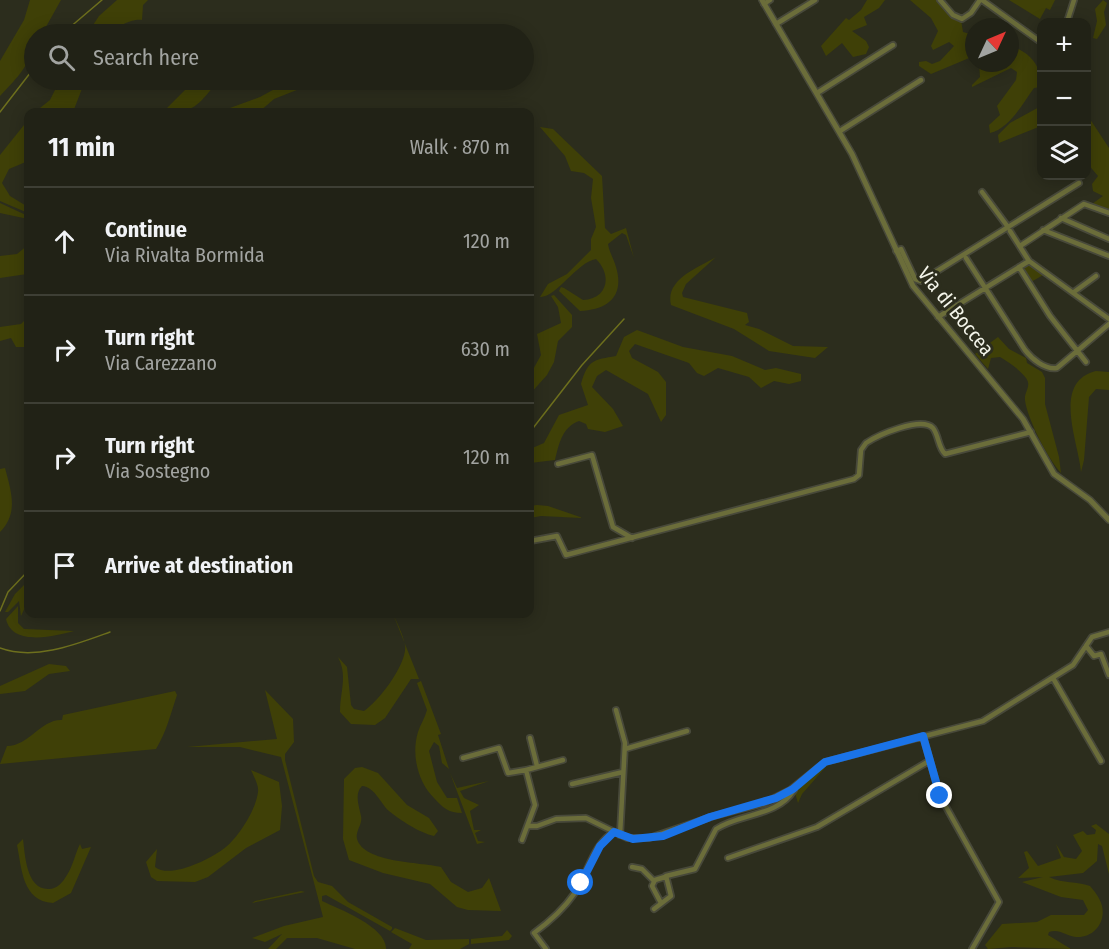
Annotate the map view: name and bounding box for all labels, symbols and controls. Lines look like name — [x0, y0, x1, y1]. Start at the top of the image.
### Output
north arrow — [965, 18, 1019, 72]
map controls — [1037, 18, 1091, 180]
button: + — [1037, 18, 1091, 72]
search box — [24, 24, 534, 90]
icon: search — [45, 41, 78, 74]
text: Search here — [93, 44, 199, 71]
button: − — [1037, 72, 1091, 126]
button: layers — [1037, 126, 1091, 180]
text: 11 min — [48, 132, 115, 163]
text: Walk · 870 m — [410, 135, 510, 159]
text: Continue — [105, 216, 187, 243]
icon: ahead — [48, 225, 81, 258]
text: 120 m — [463, 229, 510, 253]
text: Via Rivalta Bormida — [105, 243, 264, 267]
street label: Via di Boccea — [913, 262, 999, 360]
text: Turn right — [105, 324, 194, 351]
icon: right — [48, 333, 81, 366]
text: 630 m — [461, 337, 510, 361]
text: Via Carezzano — [105, 351, 217, 375]
text: Turn right — [105, 432, 194, 459]
icon: right — [48, 441, 81, 474]
text: 120 m — [463, 445, 510, 469]
text: Via Sostegno — [105, 459, 210, 483]
icon: arrive — [48, 549, 81, 582]
text: Arrive at destination — [105, 552, 293, 579]
route end — [926, 782, 952, 808]
route start — [567, 869, 593, 895]

